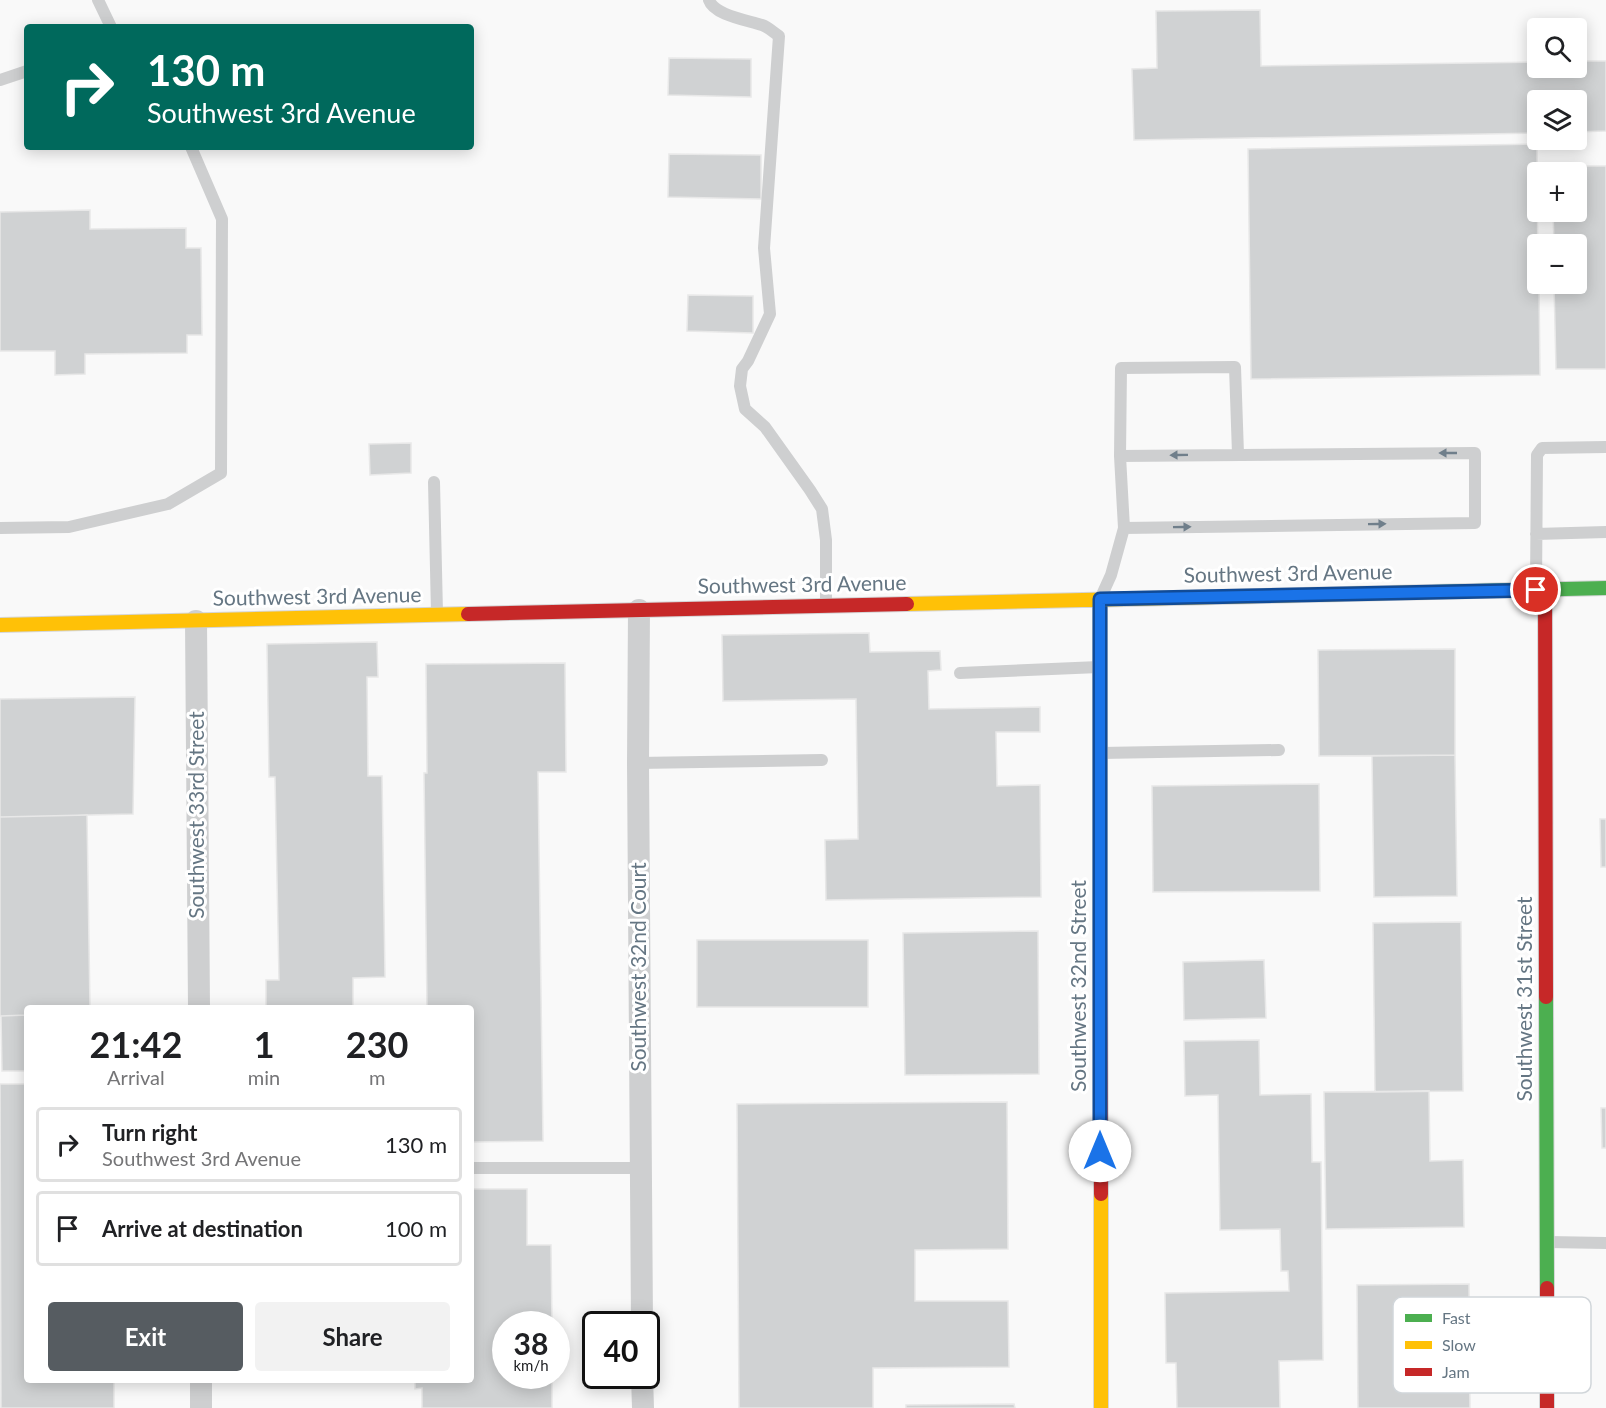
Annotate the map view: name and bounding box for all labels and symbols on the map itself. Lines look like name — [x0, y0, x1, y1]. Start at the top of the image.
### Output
one-way arrow — [1438, 448, 1457, 458]
one-way arrow — [1170, 450, 1189, 460]
one-way arrow — [1368, 519, 1387, 529]
one-way arrow — [1173, 522, 1192, 532]
street label: Southwest 3rd Avenue — [1183, 558, 1393, 587]
pin — [1510, 564, 1561, 615]
street label: Southwest 3rd Avenue — [697, 569, 907, 598]
street label: Southwest 3rd Avenue — [212, 581, 422, 610]
street label: Southwest 33rd Street — [183, 711, 208, 919]
street label: Southwest 32nd Court — [625, 862, 650, 1072]
street label: Southwest 32nd Street — [1065, 879, 1090, 1092]
street label: Southwest 31st Street — [1511, 896, 1536, 1102]
position arrow — [1068, 1119, 1132, 1183]
legend — [1393, 1297, 1591, 1393]
text: Fast — [1442, 1308, 1471, 1327]
speed limit sign: 40 — [582, 1311, 660, 1389]
text: Slow — [1442, 1335, 1476, 1354]
text: Jam — [1442, 1362, 1470, 1381]

